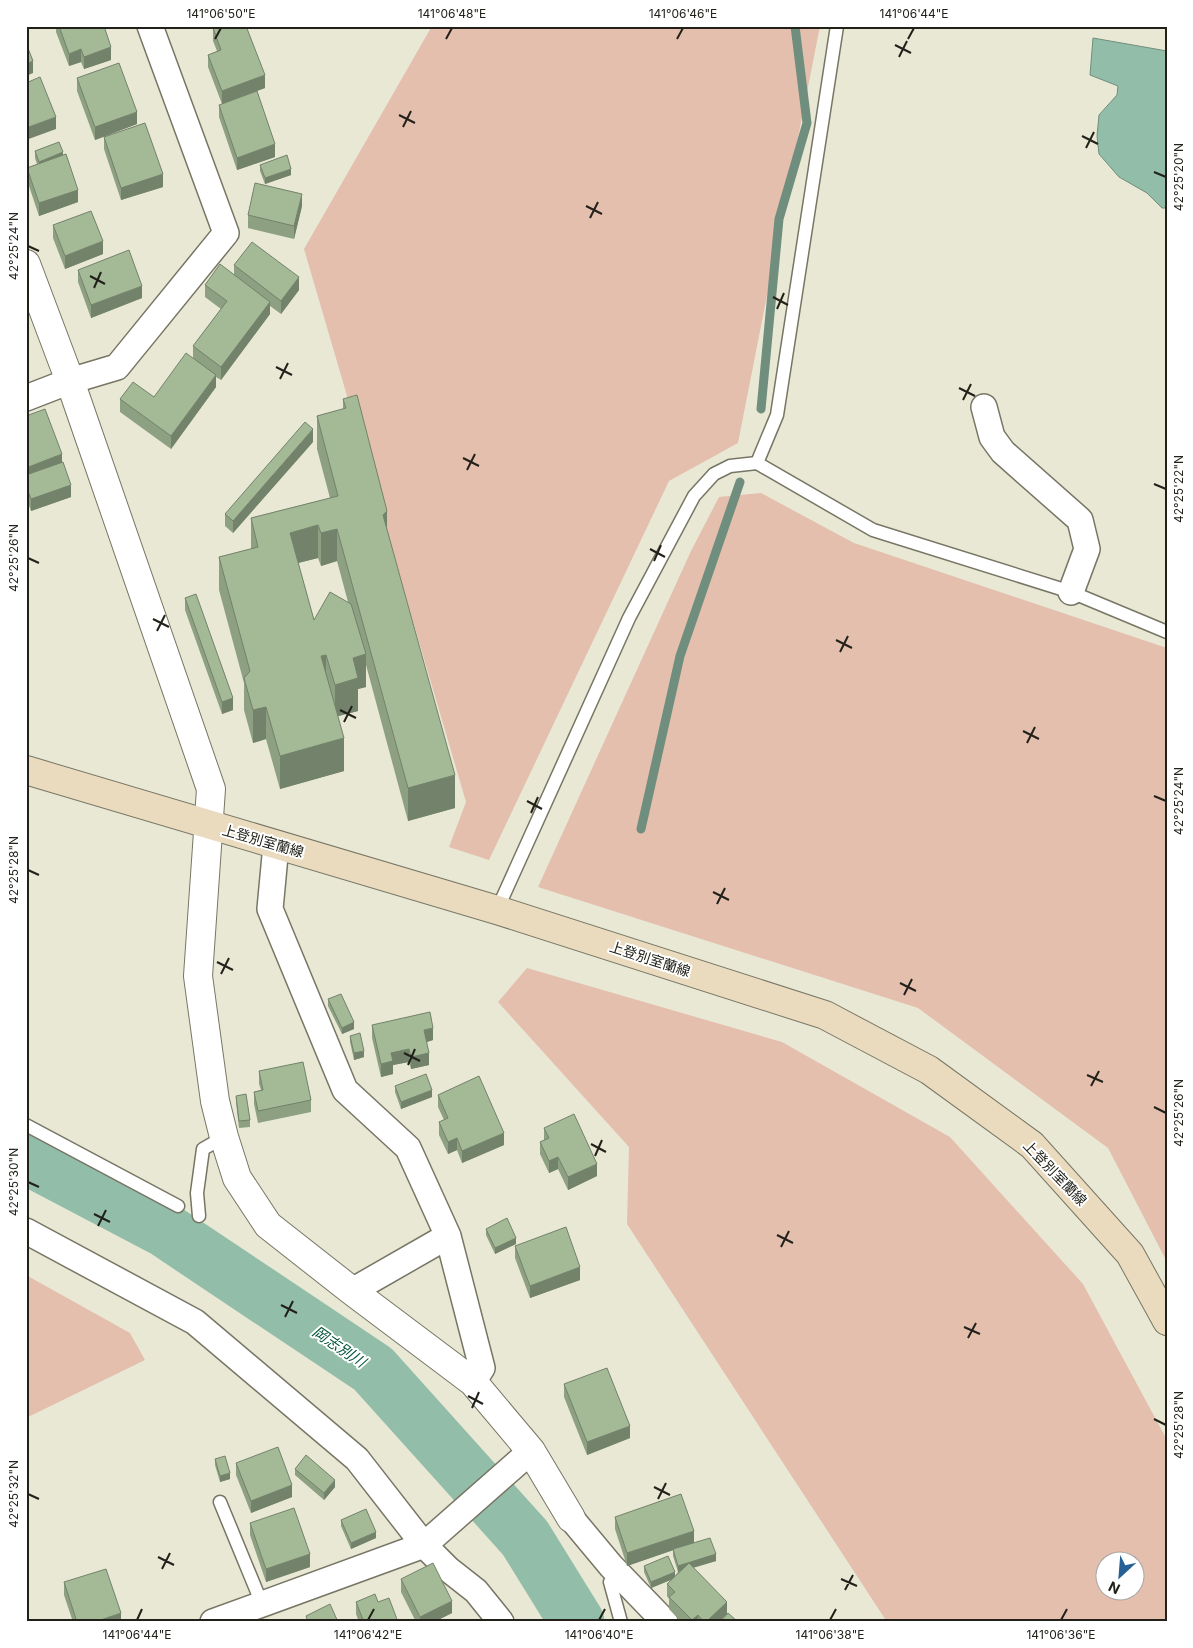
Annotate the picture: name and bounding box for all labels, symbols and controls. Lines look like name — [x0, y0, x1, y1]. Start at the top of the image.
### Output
text: 141°06'50"E — [186, 6, 256, 21]
text: 141°06'48"E — [418, 6, 486, 21]
text: 141°06'46"E — [649, 6, 717, 21]
text: 141°06'44"E — [880, 6, 948, 21]
text: 42°25'20"N — [1171, 143, 1186, 211]
text: 42°25'24"N — [6, 212, 21, 280]
text: 42°25'22"N — [1171, 455, 1186, 523]
text: 42°25'26"N — [6, 524, 21, 592]
text: 42°25'24"N — [1171, 767, 1186, 835]
street label: 上登別室蘭線 — [220, 821, 306, 860]
text: 42°25'28"N — [6, 836, 21, 904]
street label: 上登別室蘭線 — [608, 937, 693, 980]
text: 42°25'26"N — [1171, 1079, 1186, 1147]
street label: 上登別室蘭線 — [1020, 1137, 1091, 1209]
text: 42°25'30"N — [6, 1148, 21, 1216]
water label: 岡志別川 — [309, 1322, 371, 1372]
text: 42°25'28"N — [1171, 1391, 1186, 1459]
text: 42°25'32"N — [6, 1460, 21, 1528]
north arrow — [1096, 1550, 1146, 1600]
text: N — [1106, 1578, 1123, 1598]
text: 141°06'44"E — [103, 1627, 171, 1642]
text: 141°06'42"E — [334, 1627, 402, 1642]
text: 141°06'40"E — [565, 1627, 633, 1642]
text: 141°06'38"E — [796, 1627, 865, 1642]
text: 141°06'36"E — [1026, 1627, 1096, 1642]

